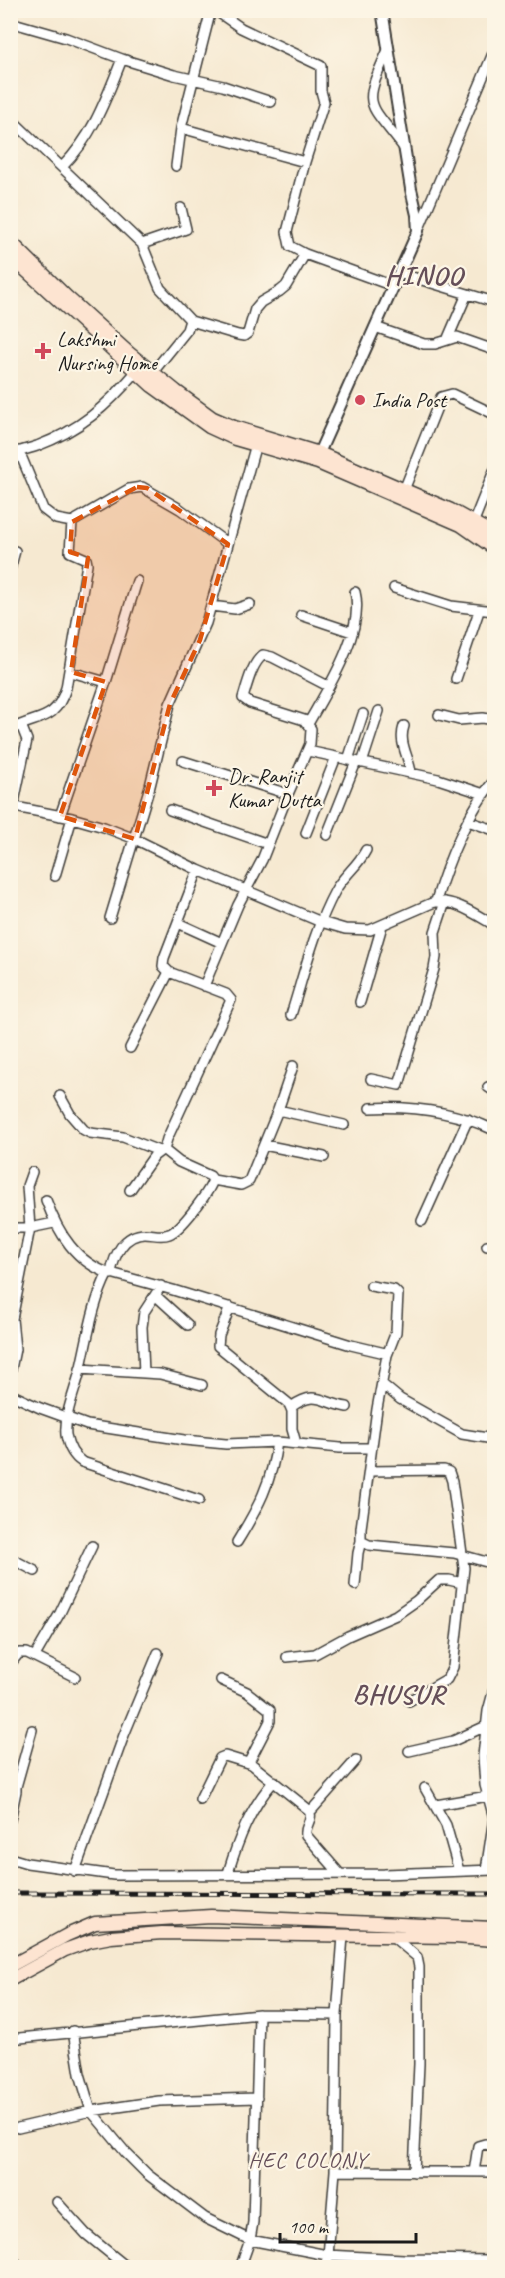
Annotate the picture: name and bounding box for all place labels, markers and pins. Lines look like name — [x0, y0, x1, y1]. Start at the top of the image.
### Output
place label: Lakshmi Nursing Home — [57, 326, 159, 376]
marker: Lakshmi Nursing Home — [34, 342, 52, 360]
place label: India Post — [372, 387, 448, 413]
marker: India Post — [353, 393, 367, 407]
place label: Dr. Ranjit Kumar Dutta — [228, 763, 323, 813]
marker: Dr. Ranjit Kumar Dutta — [205, 779, 223, 797]

